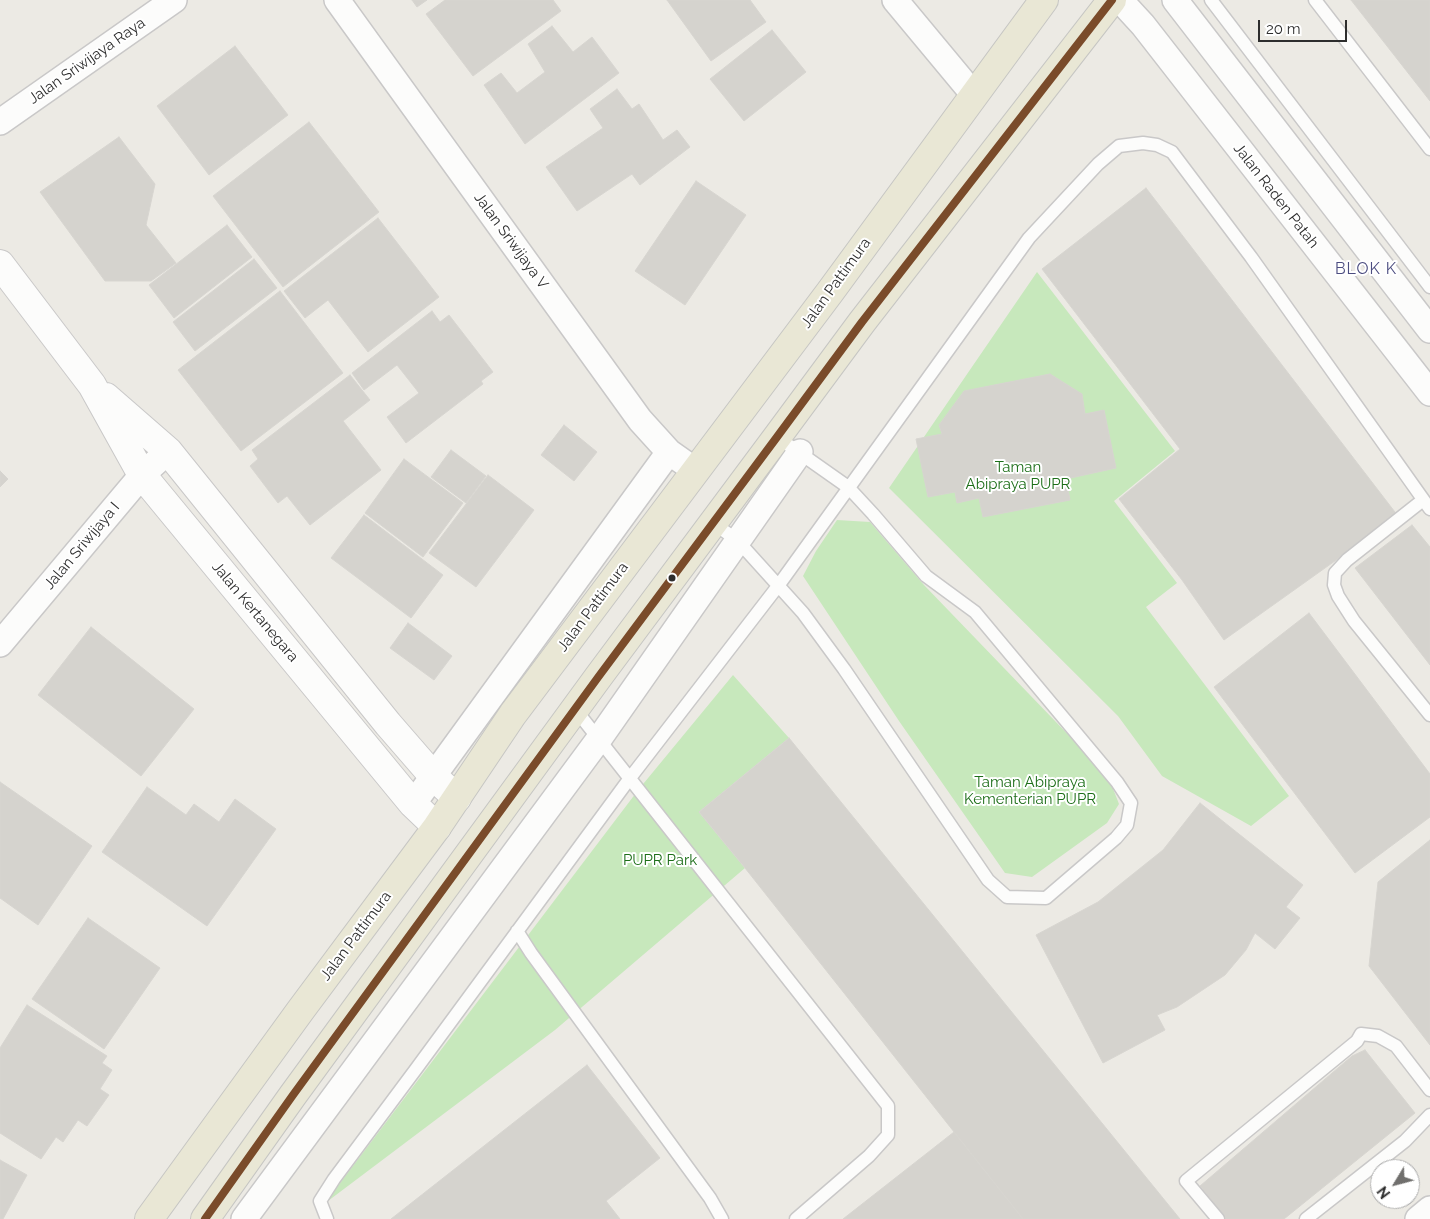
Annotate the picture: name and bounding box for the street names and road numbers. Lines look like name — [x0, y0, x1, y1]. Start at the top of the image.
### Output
street label: Jalan Sriwijaya Raya — [25, 14, 149, 108]
street label: Jalan Raden Patah — [1230, 140, 1322, 252]
street label: Jalan Sriwijaya V — [470, 189, 552, 293]
street label: Jalan Pattimura — [797, 234, 875, 332]
street label: Jalan Sriwijaya I — [40, 499, 124, 593]
street label: Jalan Kertanegara — [208, 558, 302, 666]
street label: Jalan Pattimura — [554, 559, 632, 655]
street label: Jalan Pattimura — [317, 888, 395, 984]

